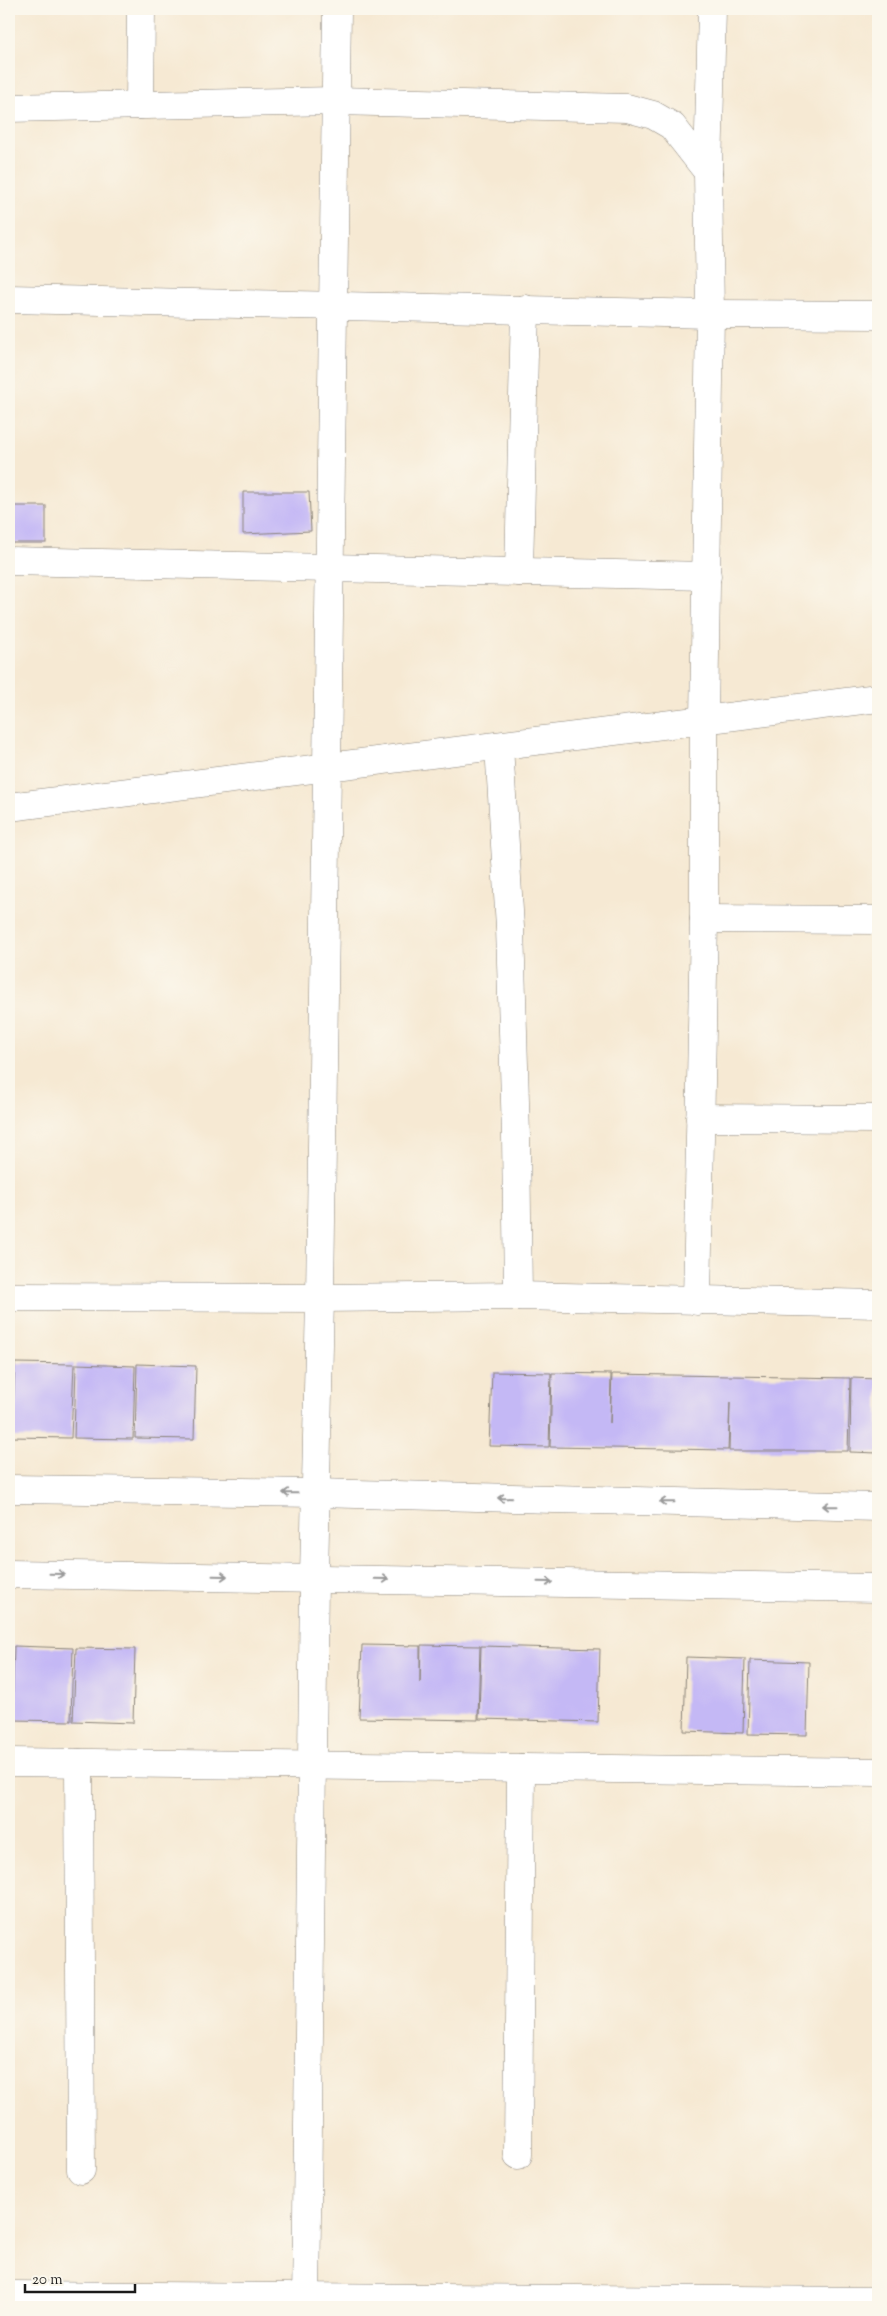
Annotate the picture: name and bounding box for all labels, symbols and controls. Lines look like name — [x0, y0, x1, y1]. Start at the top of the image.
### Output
one-way arrow — [282, 1488, 298, 1498]
one-way arrow — [497, 1493, 513, 1502]
one-way arrow — [659, 1497, 675, 1506]
one-way arrow — [822, 1501, 838, 1510]
one-way arrow — [49, 1570, 65, 1579]
one-way arrow — [212, 1571, 228, 1581]
one-way arrow — [374, 1574, 390, 1584]
one-way arrow — [536, 1577, 553, 1587]
scale bar — [25, 2261, 135, 2293]
text: 20 m — [32, 2270, 63, 2291]

